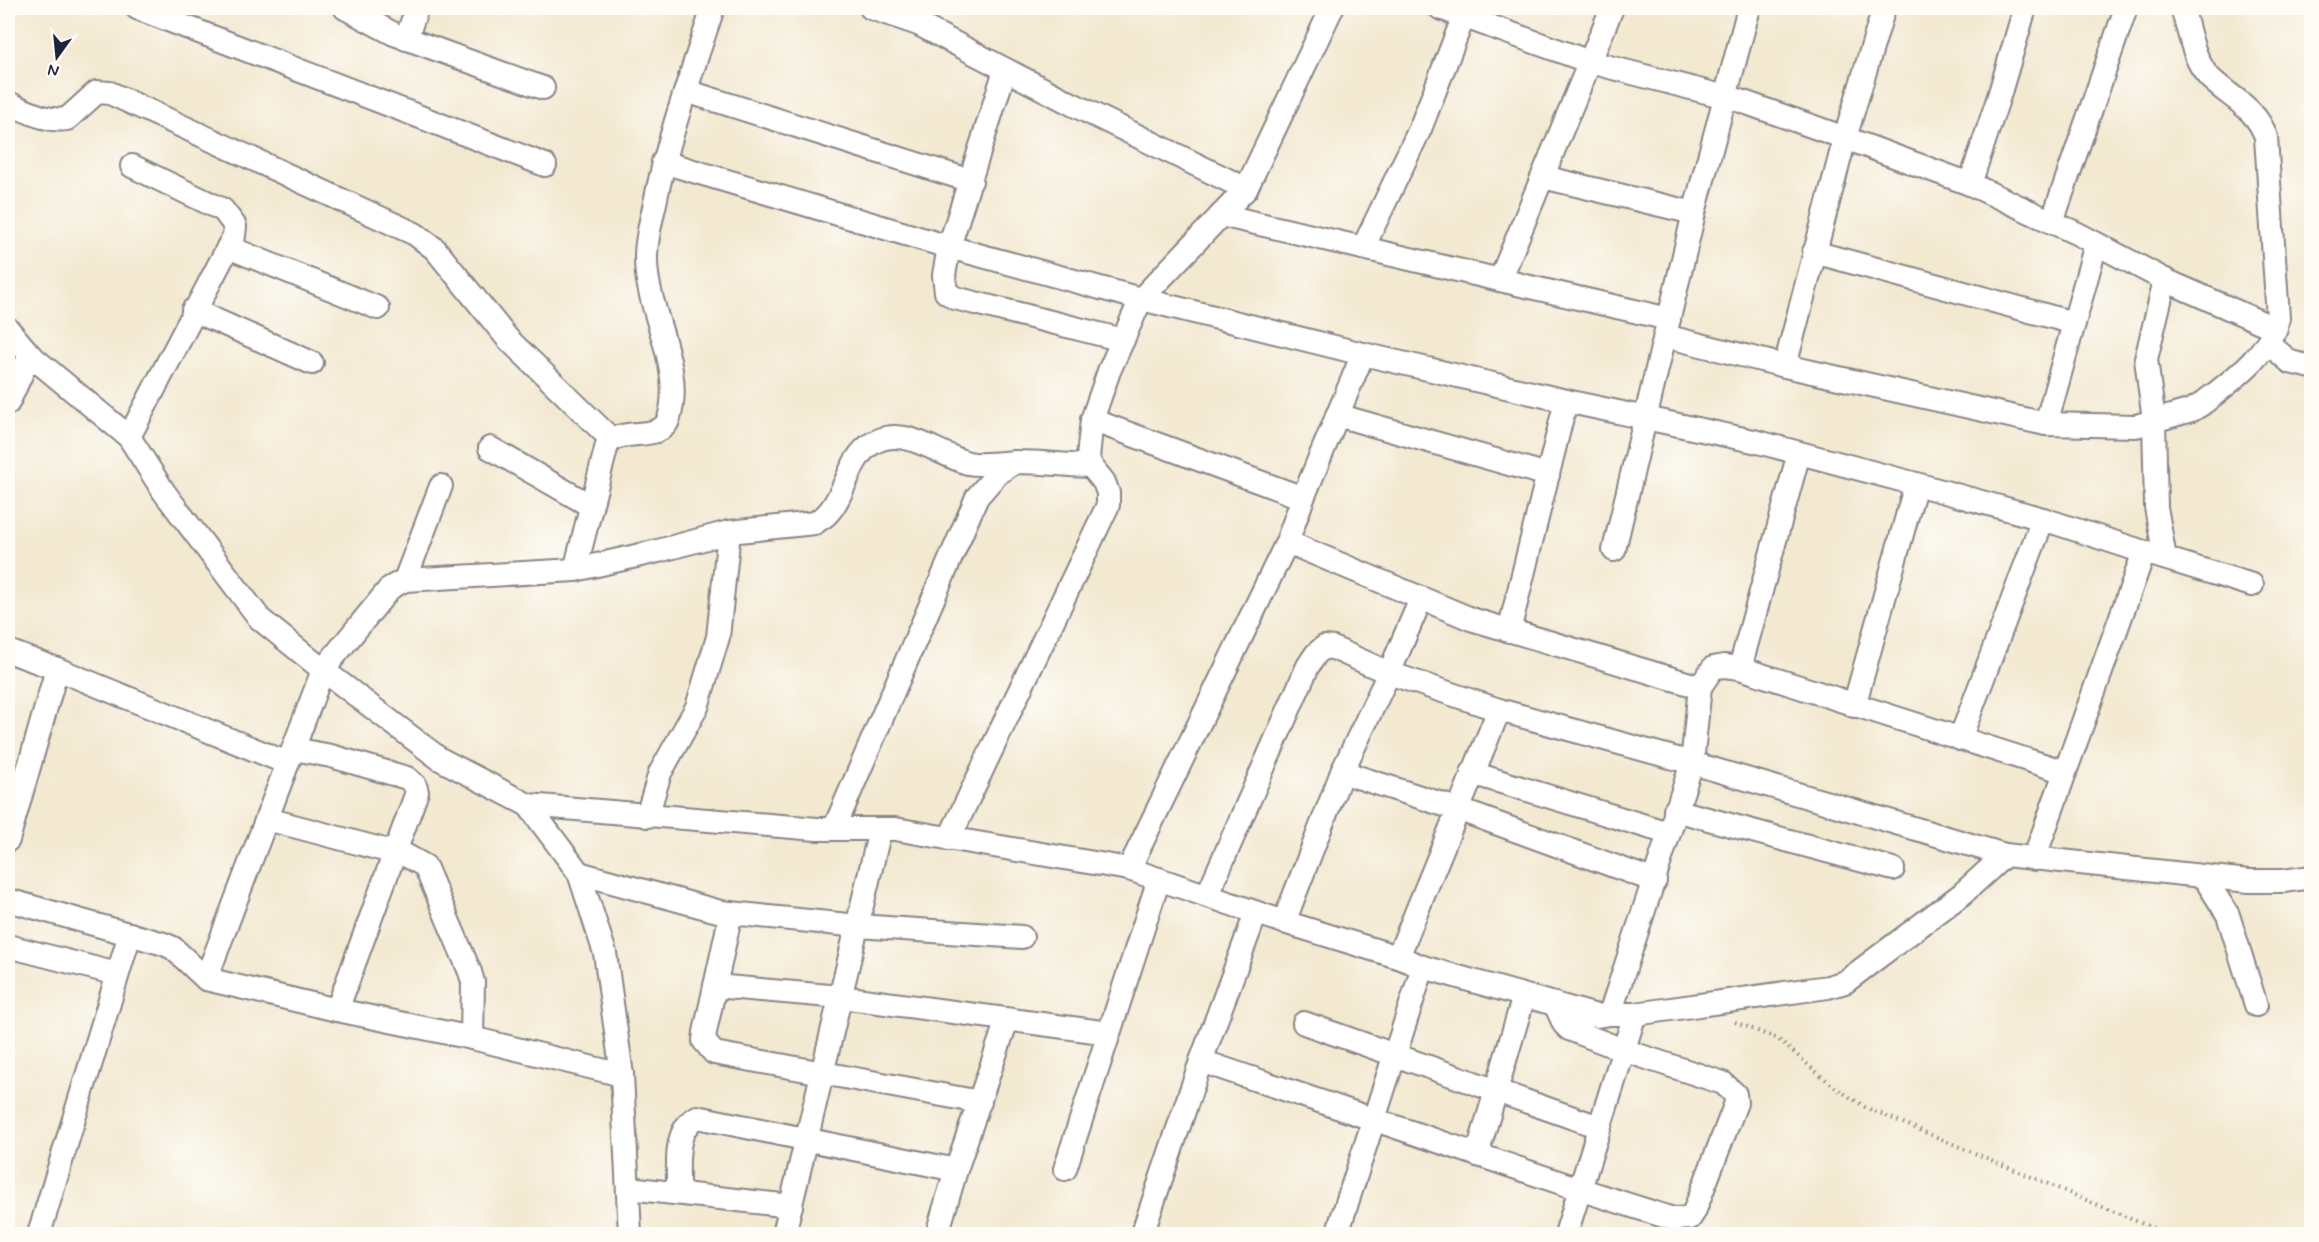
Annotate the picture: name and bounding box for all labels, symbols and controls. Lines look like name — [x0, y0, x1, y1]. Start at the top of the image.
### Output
north arrow — [27, 27, 87, 87]
text: N — [46, 59, 61, 82]

